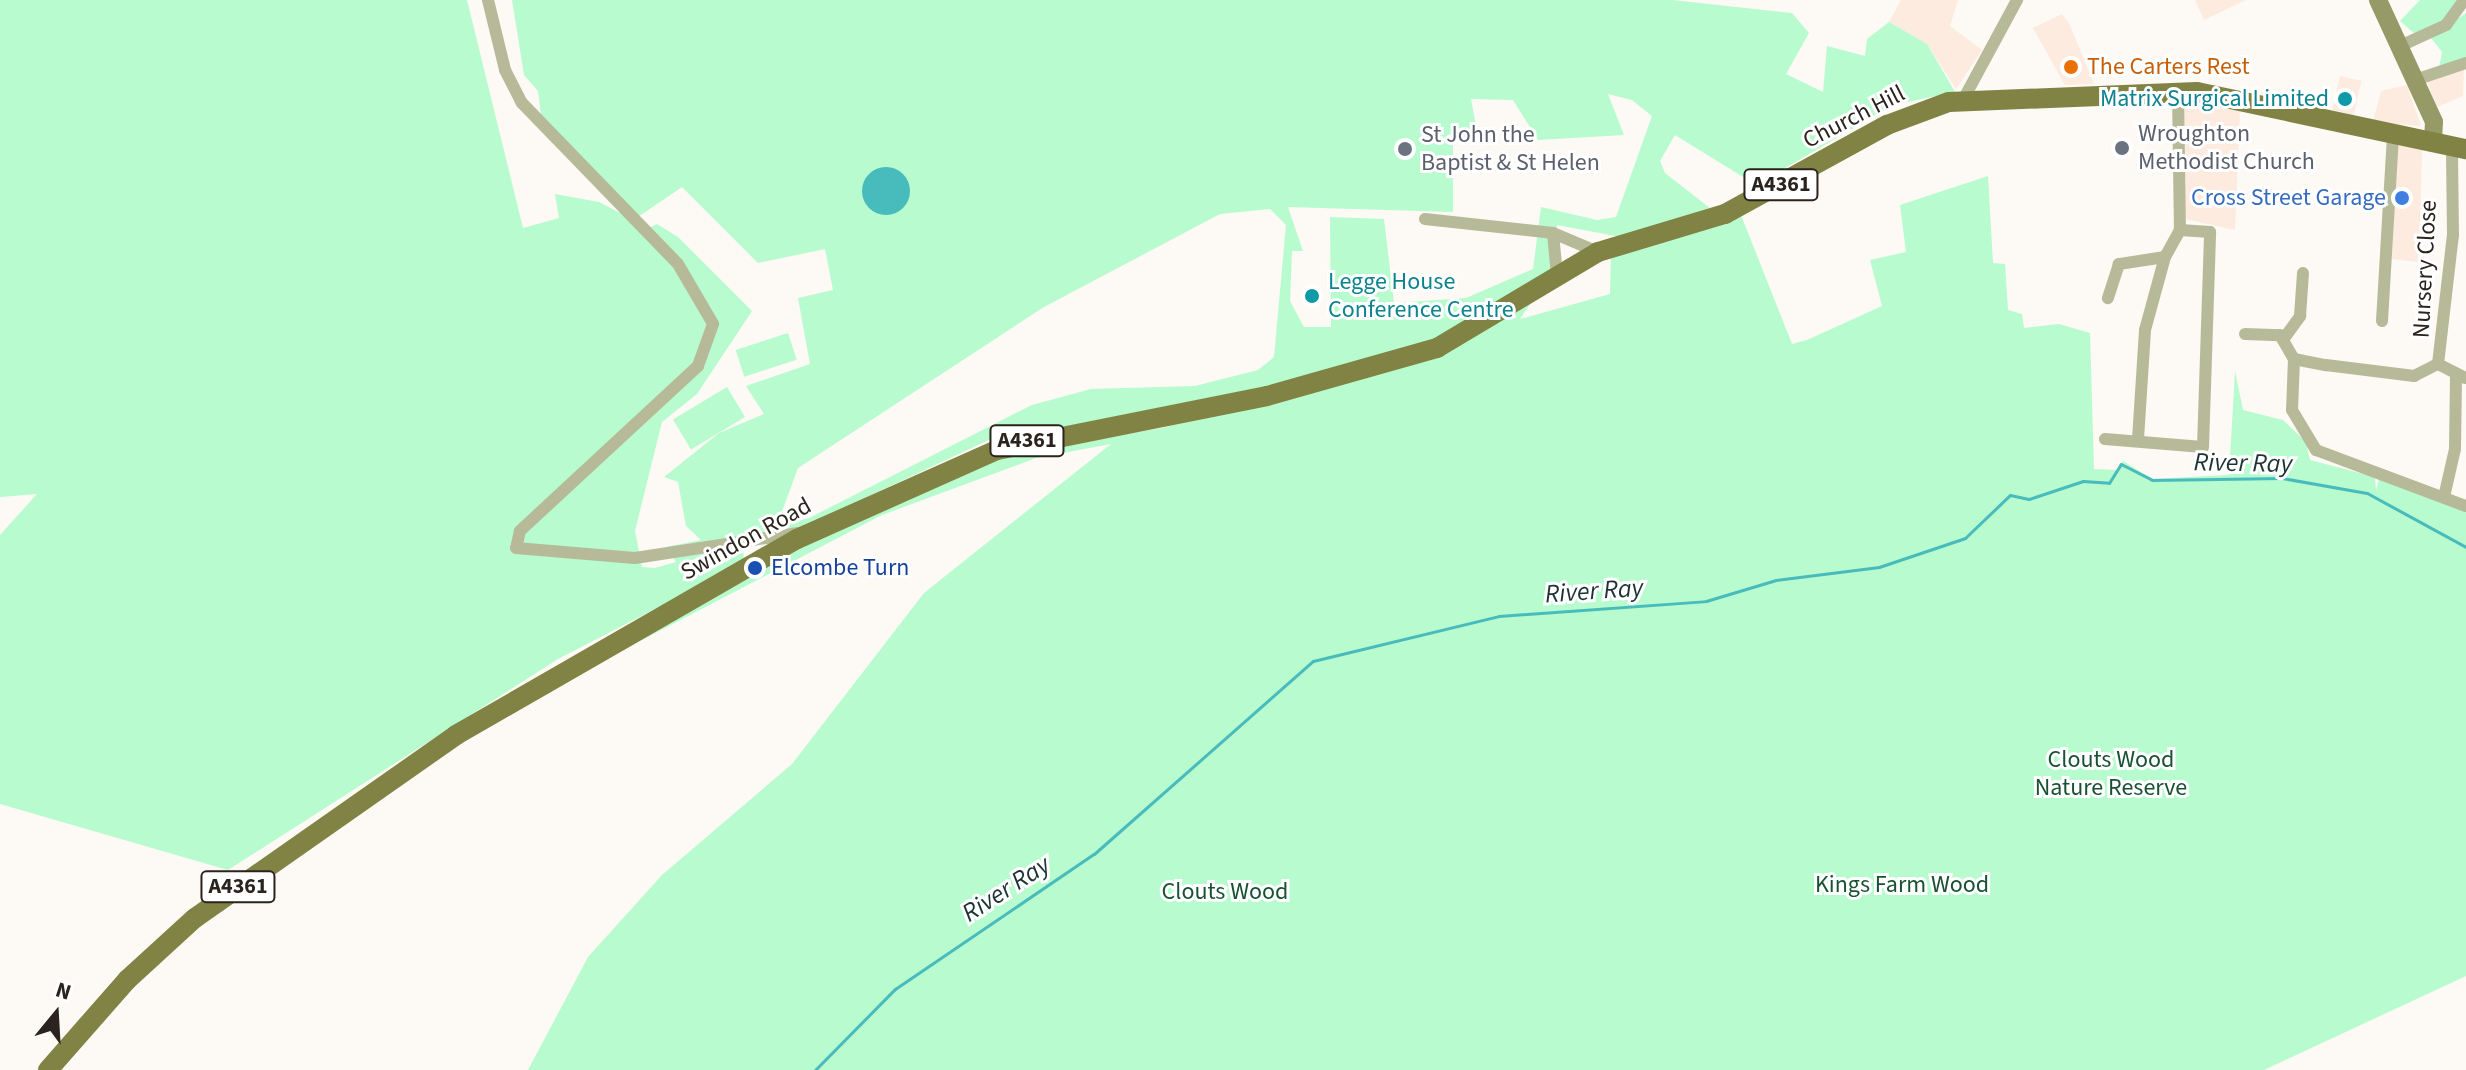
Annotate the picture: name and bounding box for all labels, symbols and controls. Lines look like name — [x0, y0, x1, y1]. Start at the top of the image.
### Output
place label: The Carters Rest — [2087, 53, 2250, 81]
marker: The Carters Rest — [2062, 58, 2080, 76]
street label: Church Hill — [1798, 79, 1910, 155]
place label: Matrix Surgical Limited — [2100, 85, 2329, 113]
marker: Matrix Surgical Limited — [2336, 90, 2354, 108]
place label: Wroughton Methodist Church — [2138, 120, 2315, 176]
place label: St John the Baptist & St Helen — [1421, 121, 1600, 177]
marker: Wroughton Methodist Church — [2113, 139, 2131, 157]
marker: St John the Baptist & St Helen — [1396, 140, 1414, 158]
road number: A4361 — [1743, 167, 1819, 203]
place label: Cross Street Garage — [2191, 184, 2386, 212]
marker: Cross Street Garage — [2393, 189, 2411, 207]
street label: Nursery Close — [2407, 199, 2443, 339]
place label: Legge House Conference Centre — [1328, 268, 1514, 324]
marker: Legge House Conference Centre — [1303, 287, 1321, 305]
road number: A4361 — [989, 423, 1065, 459]
water label: River Ray — [2194, 447, 2292, 479]
street label: Swindon Road — [676, 491, 816, 587]
place label: Elcombe Turn — [771, 554, 909, 582]
marker: Elcombe Turn — [746, 559, 764, 577]
water label: River Ray — [1544, 572, 1644, 610]
park label: Clouts Wood Nature Reserve — [2035, 746, 2187, 802]
water label: River Ray — [956, 849, 1056, 929]
road number: A4361 — [200, 869, 276, 905]
park label: Kings Farm Wood — [1815, 871, 1989, 899]
park label: Clouts Wood — [1162, 878, 1288, 906]
north arrow — [16, 974, 96, 1054]
text: N — [52, 974, 75, 1009]

